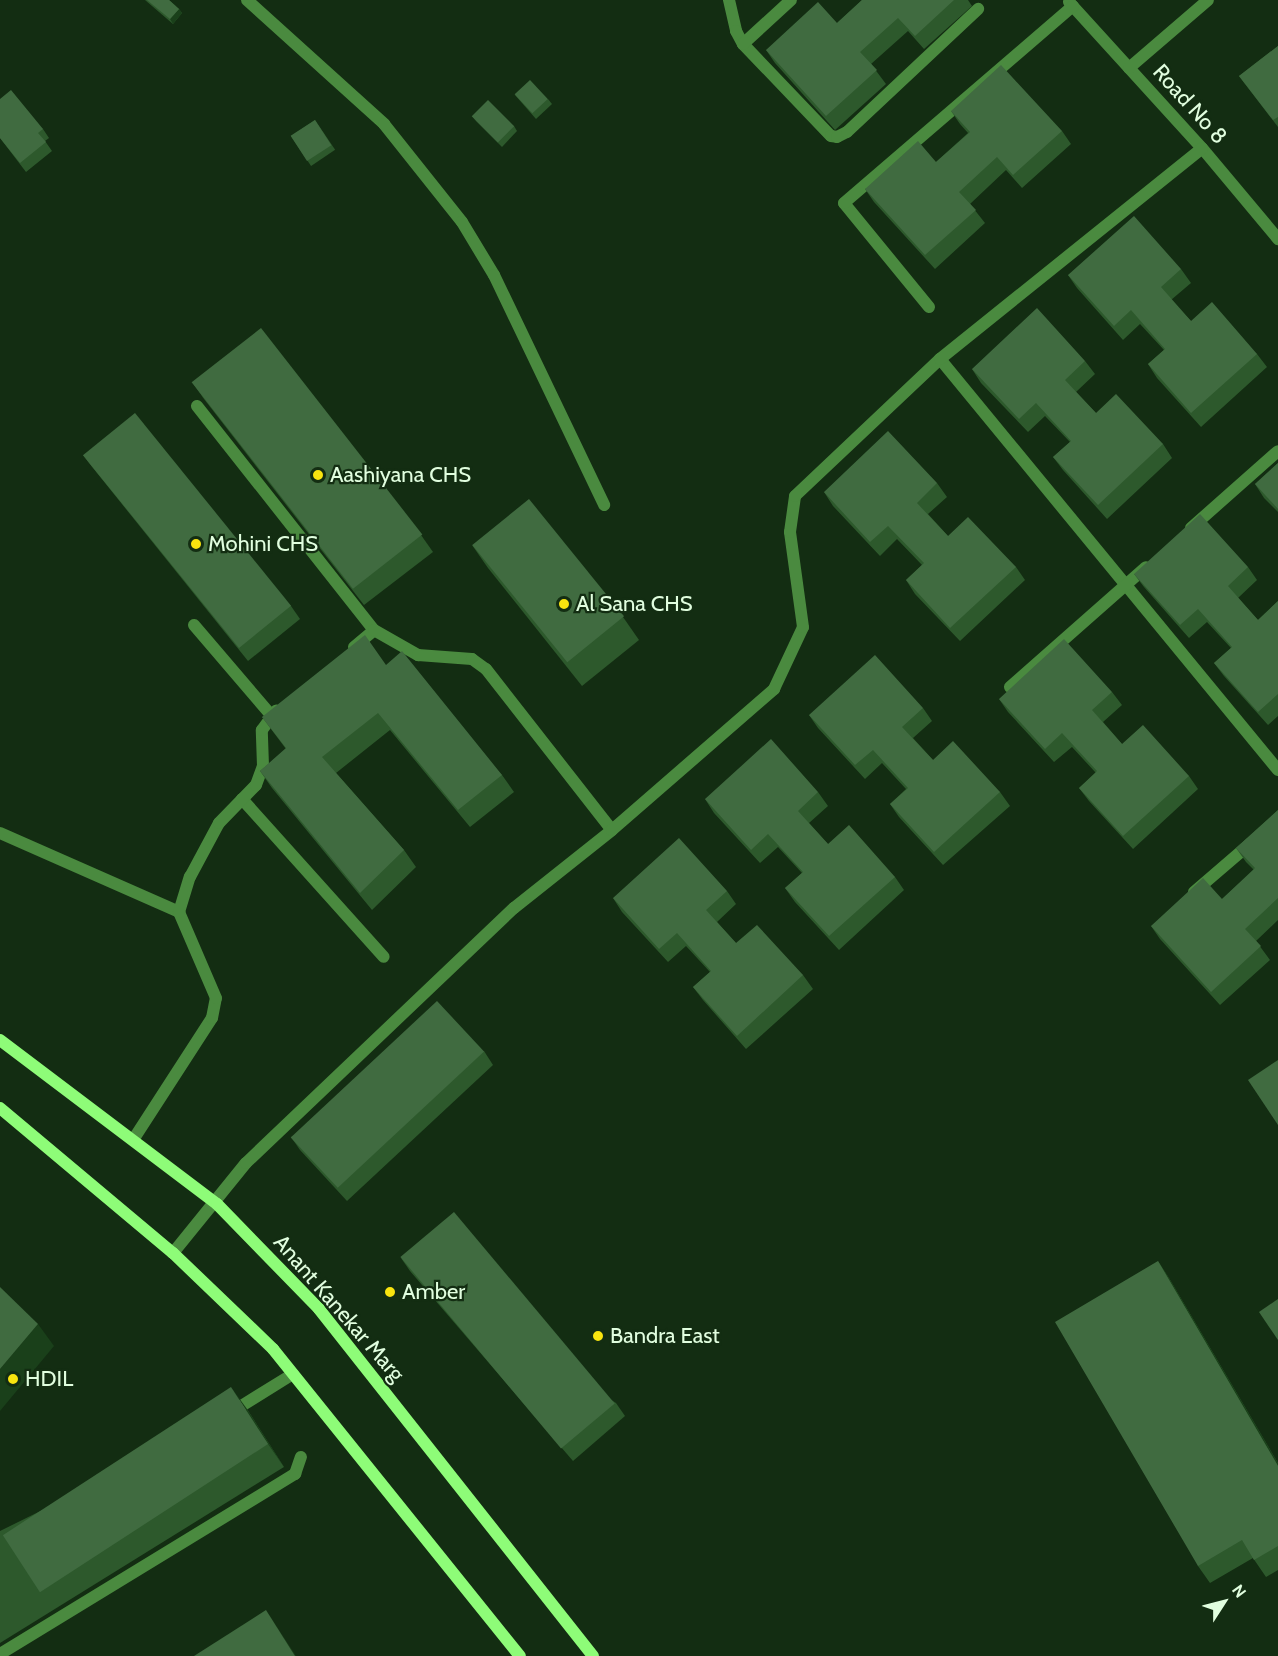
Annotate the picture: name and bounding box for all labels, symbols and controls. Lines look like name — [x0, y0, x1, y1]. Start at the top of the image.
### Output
street label: Road No 8 — [1147, 59, 1233, 149]
place label: Aashiyana CHS — [330, 462, 471, 488]
marker: Aashiyana CHS — [311, 468, 325, 482]
place label: Mohini CHS — [208, 531, 318, 557]
marker: Mohini CHS — [189, 537, 203, 551]
place label: Al Sana CHS — [576, 591, 693, 617]
marker: Al Sana CHS — [557, 597, 571, 611]
street label: Anant Kanekar Marg — [268, 1229, 410, 1387]
place label: Amber — [402, 1279, 465, 1305]
marker: Amber — [383, 1285, 397, 1299]
place label: Bandra East — [610, 1323, 720, 1349]
marker: Bandra East — [591, 1329, 605, 1343]
place label: HDIL — [25, 1366, 73, 1392]
marker: HDIL — [6, 1372, 20, 1386]
north arrow — [1194, 1572, 1254, 1632]
text: N — [1228, 1581, 1250, 1601]

